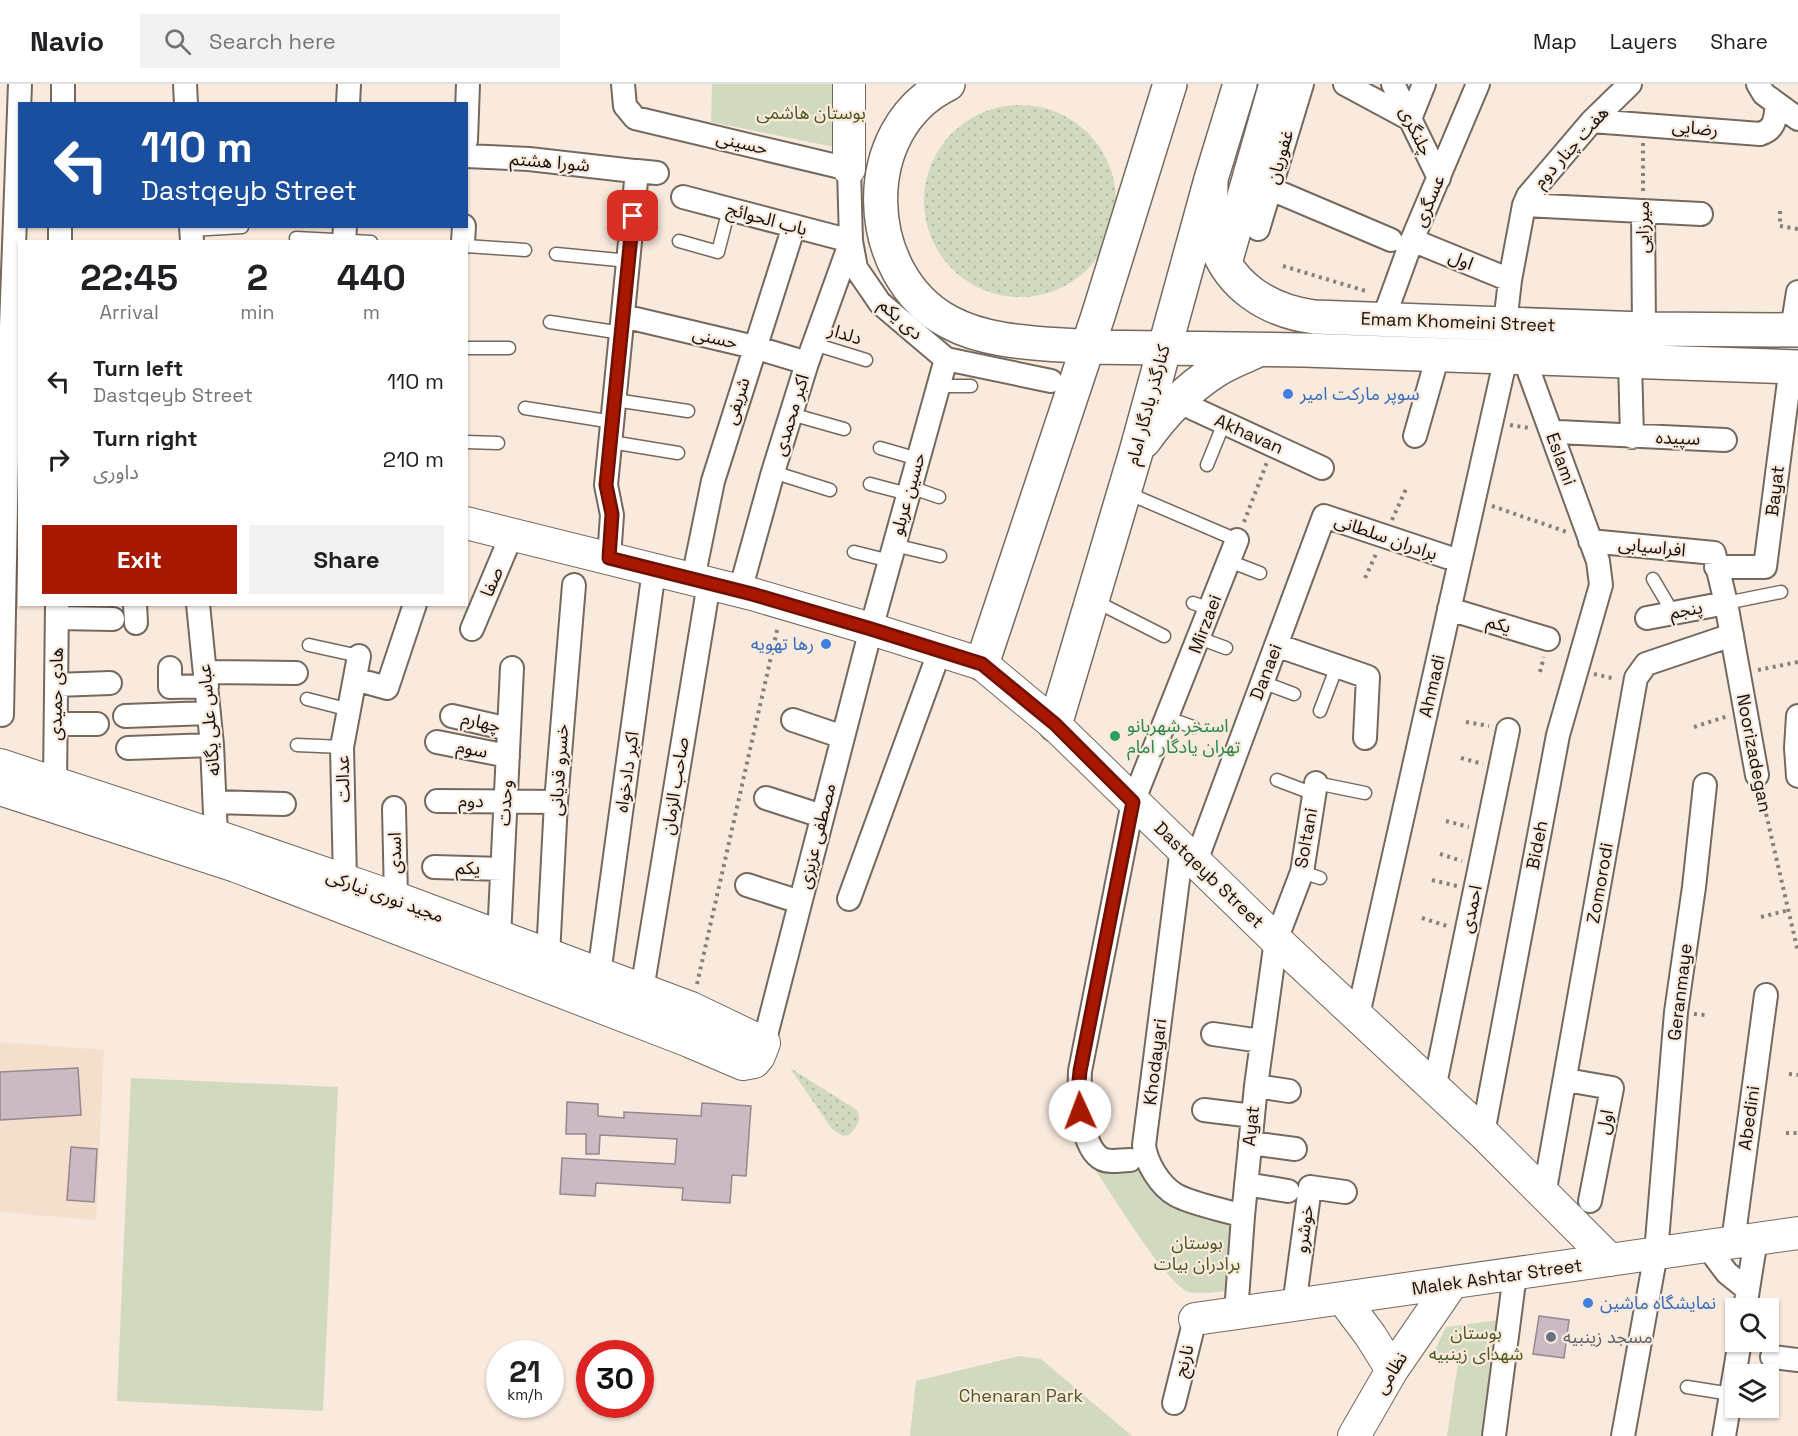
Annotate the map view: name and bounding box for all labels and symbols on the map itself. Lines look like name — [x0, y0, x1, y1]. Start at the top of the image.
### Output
park label: بوستان هاشمی — [756, 101, 866, 124]
street label: هفت چنار دوم — [1528, 101, 1616, 194]
street label: چلنگری — [1395, 102, 1438, 159]
street label: رضایی — [1671, 114, 1719, 141]
street label: حسینی — [714, 125, 770, 160]
street label: غفوریان — [1261, 127, 1298, 187]
street label: شورا هشتم — [509, 147, 591, 178]
street label: عسگری — [1407, 171, 1450, 230]
pin — [607, 190, 658, 241]
street label: باب الحوائج — [724, 197, 810, 242]
street label: میرزایی — [1631, 201, 1654, 253]
street label: اول — [1445, 244, 1477, 275]
street label: دی یکم — [873, 293, 928, 346]
street label: Emam Khomeini Street — [1360, 307, 1556, 336]
street label: دلدار — [825, 317, 865, 349]
street label: حسنی — [690, 321, 740, 354]
street label: کنارگذر یادگار امام — [1120, 342, 1178, 468]
street label: اکبر محمدی — [767, 371, 814, 458]
street label: شریفی — [718, 374, 755, 427]
place label: سوپر مارکت امیر — [1299, 382, 1420, 405]
marker: سوپر مارکت امیر — [1281, 387, 1295, 401]
street label: Akhavan — [1211, 408, 1287, 459]
street label: سپیده — [1655, 425, 1701, 450]
street label: Eslami — [1541, 429, 1582, 488]
street label: حسین عربلو — [885, 450, 930, 538]
street label: Bayat — [1760, 464, 1789, 518]
street label: برادران سلطانی — [1332, 508, 1441, 565]
street label: افراسیابی — [1617, 532, 1687, 561]
street label: صفا — [475, 563, 508, 600]
street label: Mirzaei — [1183, 591, 1226, 657]
street label: پنجم — [1667, 595, 1705, 626]
street label: یکم — [1483, 609, 1514, 640]
place label: رها تهویه — [751, 632, 814, 655]
marker: رها تهویه — [819, 637, 833, 651]
street label: Danaei — [1244, 640, 1287, 703]
street label: هادی حمیدی — [43, 647, 68, 741]
street label: Ahmadi — [1413, 652, 1450, 720]
street label: عباس علی یگانه — [192, 663, 225, 777]
street label: Noorizadegan — [1732, 692, 1777, 814]
street label: چهارم — [459, 706, 503, 740]
place label: استخر شهربانو تهران یادگار امام — [1127, 714, 1240, 761]
street label: خسرو قدیانی — [544, 723, 573, 817]
marker: استخر شهربانو تهران یادگار امام — [1108, 729, 1122, 743]
street label: اکبر دادخواه — [609, 730, 644, 814]
street label: سوم — [454, 734, 490, 766]
street label: صاحب الزمان — [655, 735, 694, 837]
street label: عدالت — [331, 755, 354, 803]
street label: وحدت — [492, 779, 517, 827]
street label: مصطفی عزیزی — [792, 781, 841, 891]
street label: دوم — [458, 789, 484, 815]
street label: Soltani — [1289, 806, 1322, 870]
street label: Dastqeyb Street — [1150, 816, 1269, 933]
street label: Bideh — [1520, 818, 1553, 871]
street label: اسدی — [383, 832, 406, 874]
street label: Zomorodi — [1581, 841, 1618, 925]
street label: یکم — [455, 856, 481, 881]
street label: مجید نوری نیارکی — [323, 864, 447, 927]
street label: احمدی — [1454, 883, 1487, 935]
street label: Geranmaye — [1662, 942, 1697, 1042]
street label: Khodayari — [1138, 1017, 1171, 1107]
position arrow — [1048, 1079, 1112, 1143]
street label: Abedini — [1733, 1084, 1764, 1152]
street label: Ayat — [1237, 1105, 1264, 1147]
street label: اول — [1591, 1108, 1618, 1136]
street label: خوشرو — [1289, 1203, 1318, 1254]
park label: بوستان برادران بیات — [1154, 1231, 1240, 1275]
street label: Malek Ashtar Street — [1410, 1253, 1584, 1300]
place label: نمایشگاه ماشین — [1600, 1291, 1716, 1314]
marker: نمایشگاه ماشین — [1581, 1296, 1595, 1310]
park label: بوستان شهدای زینبیه — [1429, 1321, 1523, 1365]
place label: مسجد زینبیه — [1563, 1325, 1653, 1348]
marker: مسجد زینبیه — [1544, 1330, 1558, 1344]
speed limit sign: 30 — [576, 1340, 654, 1418]
street label: نارنج — [1168, 1342, 1201, 1380]
street label: نظامی — [1369, 1347, 1412, 1398]
park label: Chenaran Park — [959, 1384, 1084, 1407]

